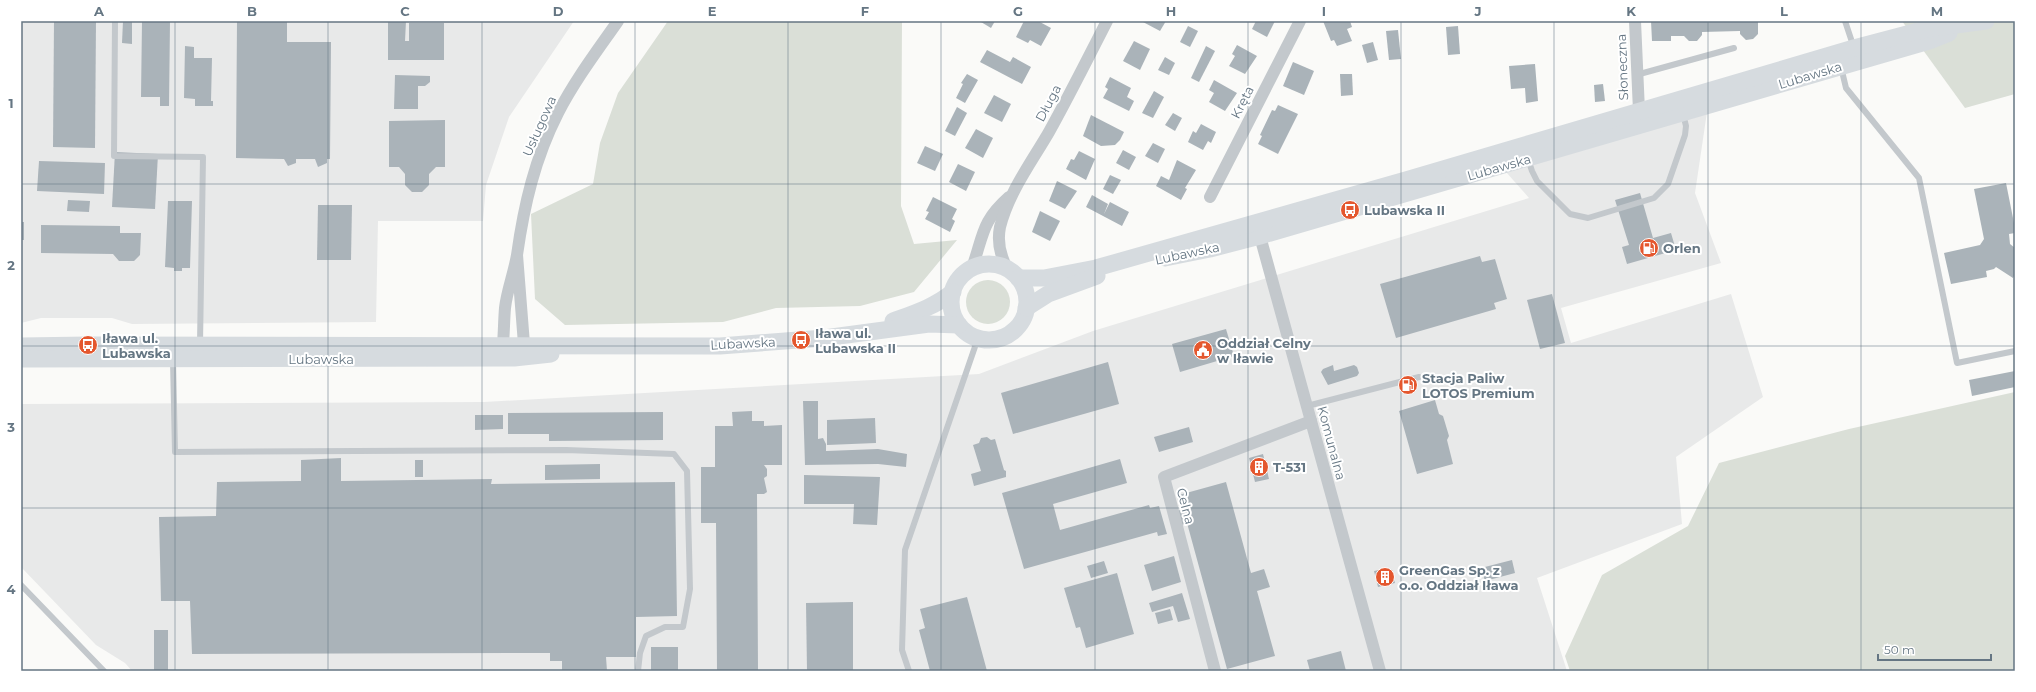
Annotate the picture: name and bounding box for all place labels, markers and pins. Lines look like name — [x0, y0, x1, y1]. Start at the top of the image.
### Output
bus stop icon: Lubawska II — [1339, 199, 1361, 221]
place label: Lubawska II — [1364, 202, 1445, 218]
fuel station icon: Orlen — [1638, 237, 1660, 259]
place label: Orlen — [1663, 240, 1701, 256]
place label: Iława ul. Lubawska II — [815, 325, 896, 356]
bus stop icon: Iława ul. Lubawska II — [790, 329, 812, 351]
place label: Iława ul. Lubawska — [102, 330, 171, 361]
bus stop icon: Iława ul. Lubawska — [77, 334, 99, 356]
place label: Oddział Celny w Iławie — [1217, 335, 1311, 366]
public building icon: Oddział Celny w Iławie — [1192, 339, 1214, 361]
place label: Stacja Paliw LOTOS Premium — [1422, 370, 1535, 401]
fuel station icon: Stacja Paliw LOTOS Premium — [1397, 374, 1419, 396]
building icon: T-531 — [1248, 456, 1270, 478]
place label: T-531 — [1273, 459, 1306, 475]
place label: GreenGas Sp. z o.o. Oddział Iława — [1399, 562, 1518, 593]
building icon: GreenGas Sp. z o.o. Oddział Iława — [1374, 566, 1396, 588]

